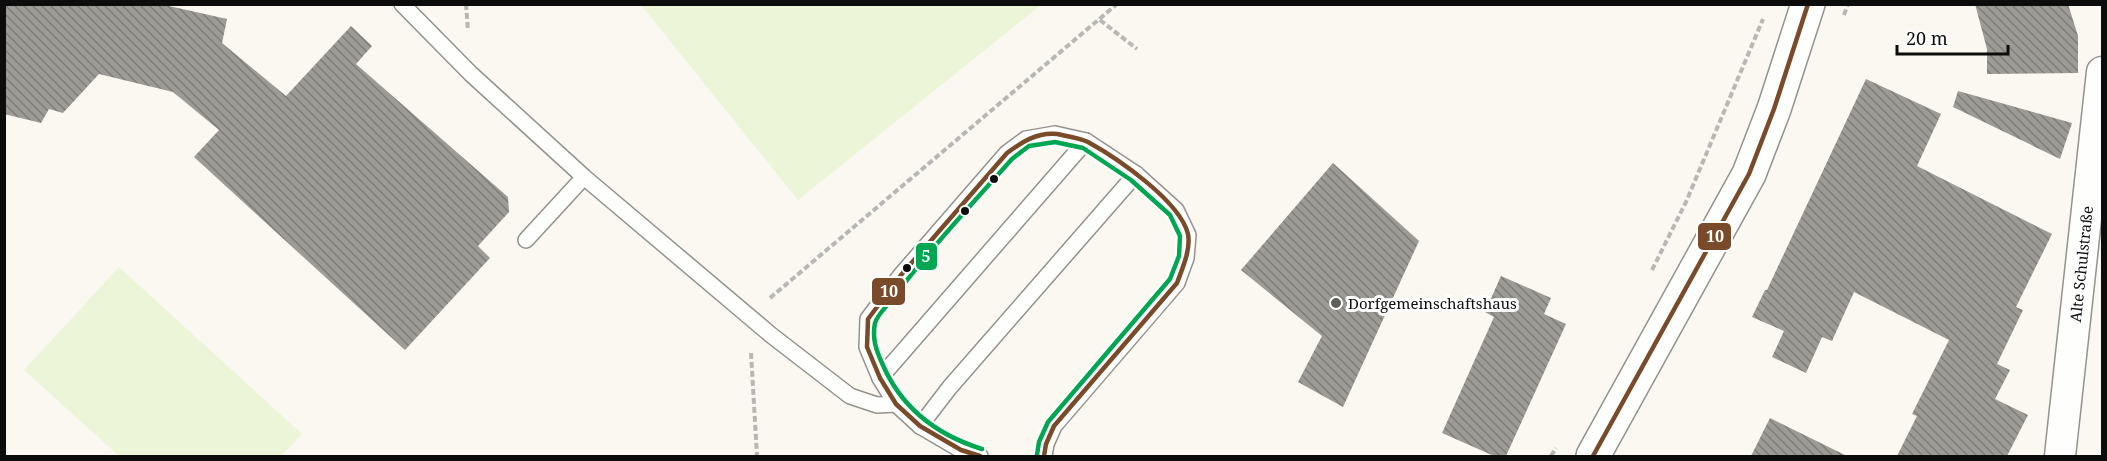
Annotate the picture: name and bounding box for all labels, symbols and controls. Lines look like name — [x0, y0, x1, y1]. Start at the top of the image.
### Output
scale bar — [1897, 18, 2008, 56]
text: 20 m — [1906, 26, 1948, 50]
unlabelled marker — [988, 173, 1000, 185]
unlabelled marker — [959, 205, 971, 217]
street label: Alte Schulstraße — [2065, 205, 2097, 323]
line badge: 10 — [1697, 222, 1732, 251]
text: 10 — [1706, 225, 1724, 247]
line badge: 5 — [915, 242, 938, 271]
text: 5 — [921, 245, 931, 267]
unlabelled marker — [901, 262, 913, 274]
line badge: 10 — [871, 277, 906, 306]
text: 10 — [880, 280, 898, 302]
place label: Dorfgemeinschaftshaus — [1348, 293, 1517, 313]
marker: Dorfgemeinschaftshaus — [1329, 296, 1343, 310]

